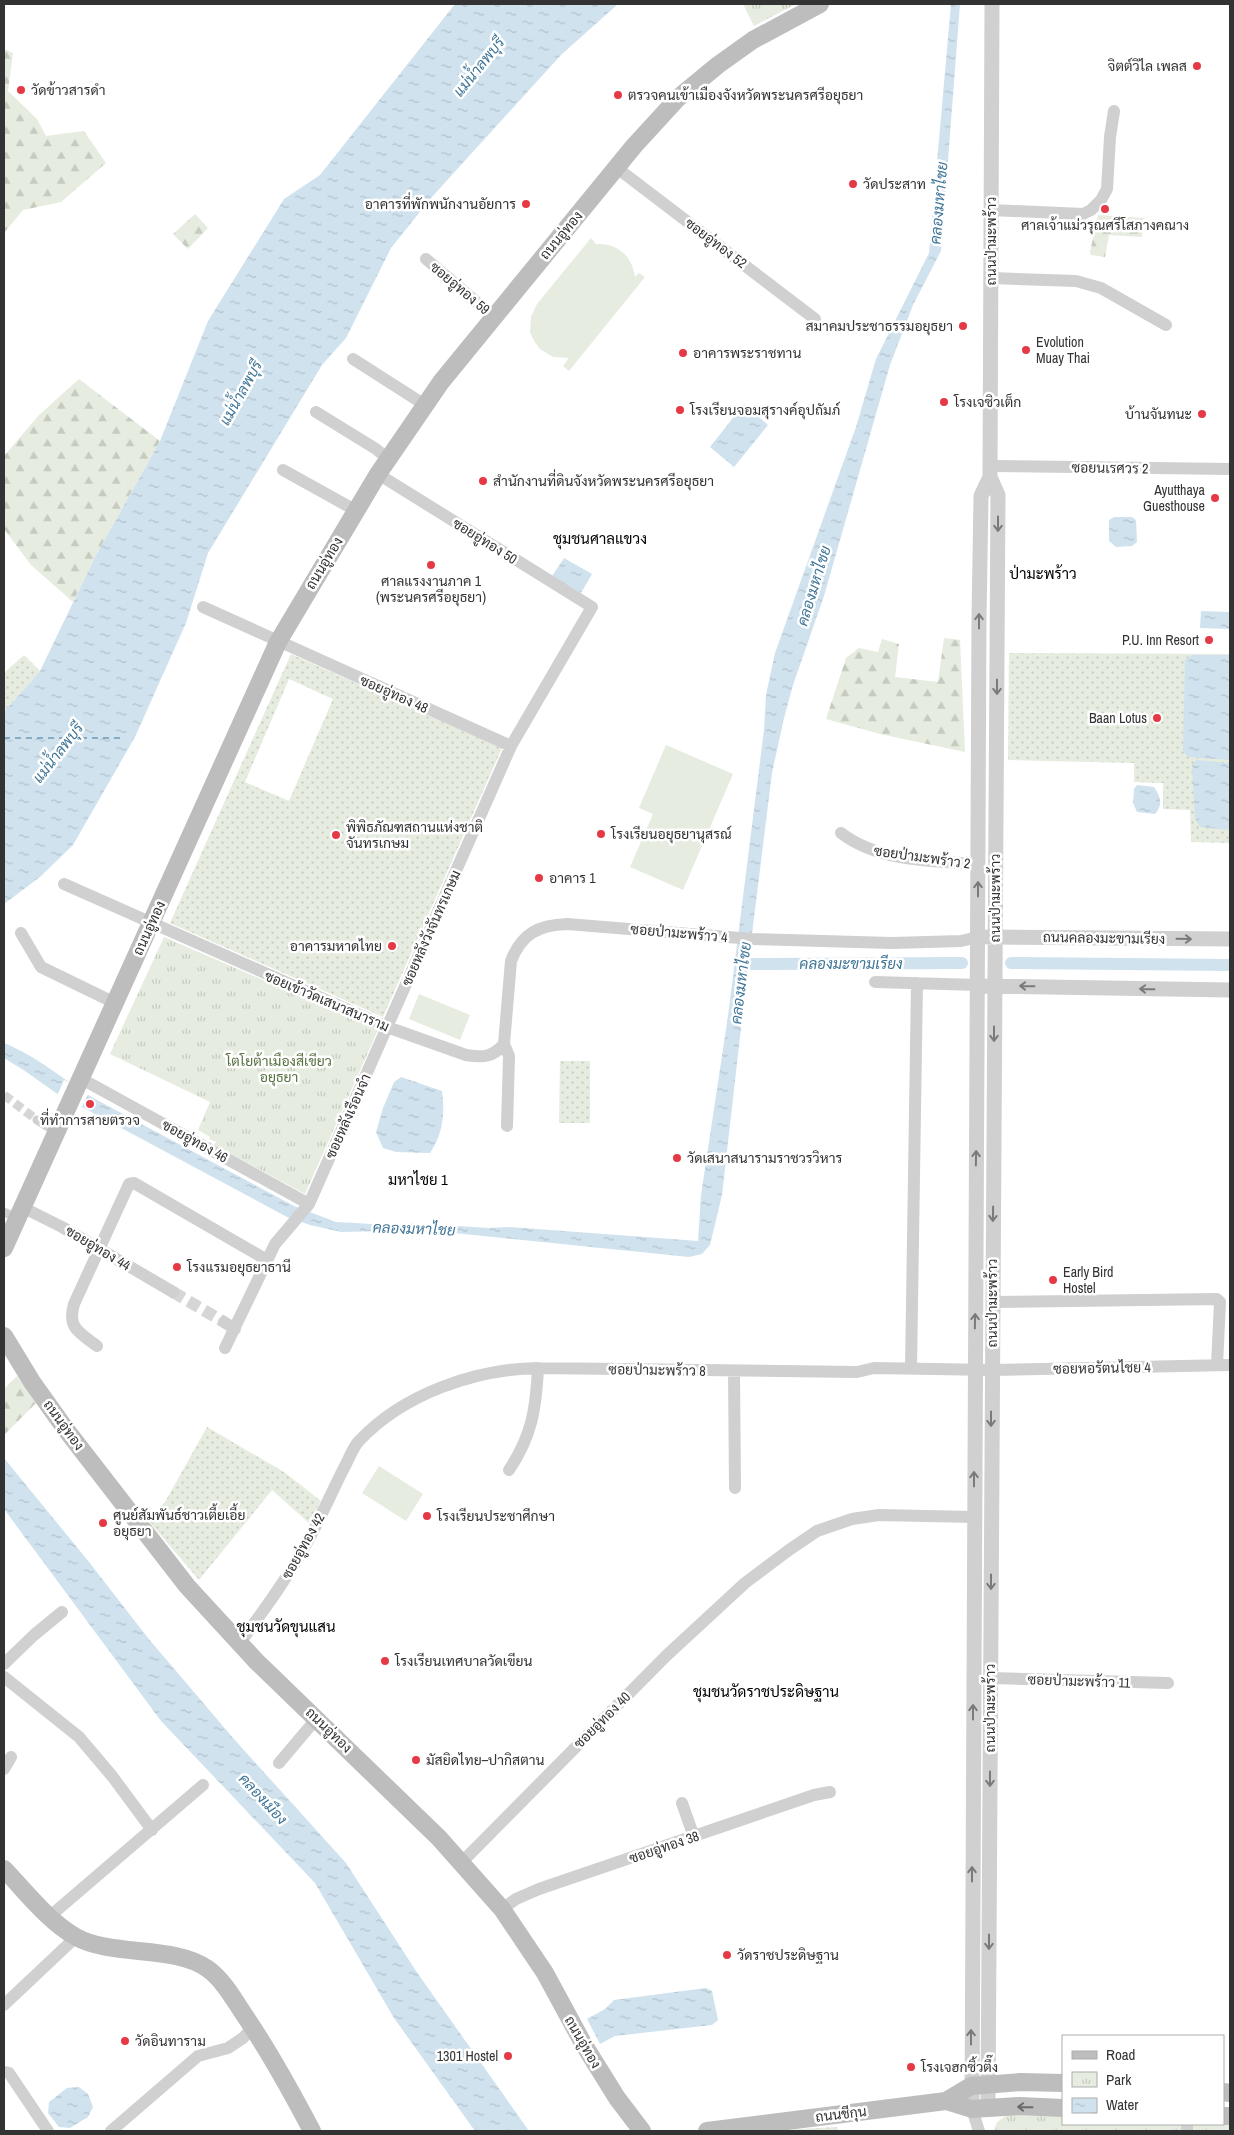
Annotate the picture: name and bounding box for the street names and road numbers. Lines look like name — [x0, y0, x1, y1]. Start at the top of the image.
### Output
street label: ถนนป่ามะพร้าว — [982, 197, 1000, 285]
street label: ถนนอู่ทอง — [535, 207, 587, 264]
street label: ซอยอู่ทอง 52 — [681, 214, 750, 273]
street label: ซอยอู่ทอง 59 — [426, 258, 494, 319]
street label: ซอยนเรศวร 2 — [1071, 458, 1149, 478]
street label: ซอยอู่ทอง 50 — [449, 514, 521, 569]
street label: ถนนอู่ทอง — [301, 534, 347, 593]
street label: ซอยอู่ทอง 48 — [357, 671, 431, 718]
street label: ซอยป่ามะพร้าว 2 — [873, 841, 971, 873]
street label: ถนนป่ามะพร้าว — [986, 854, 1004, 942]
street label: ซอยหลังวังจันทรเกษม — [397, 867, 465, 989]
street label: ถนนอู่ทอง — [129, 898, 170, 958]
street label: ซอยป่ามะพร้าว 4 — [630, 920, 729, 946]
street label: ถนนคลองมะขามเรียง — [1043, 928, 1165, 948]
street label: ซอยเข้าวัดเสนาสนาราม — [262, 967, 392, 1035]
street label: ซอยหลังเรือนจำ — [321, 1071, 375, 1161]
street label: ซอยอู่ทอง 46 — [158, 1115, 231, 1167]
street label: ซอยอู่ทอง 44 — [62, 1222, 134, 1276]
street label: ถนนป่ามะพร้าว — [983, 1259, 1001, 1347]
street label: ซอยหอรัตนไชย 4 — [1053, 1358, 1152, 1378]
street label: ซอยป่ามะพร้าว 8 — [608, 1360, 706, 1380]
street label: ถนนอู่ทอง — [39, 1396, 88, 1454]
street label: ซอยอู่ทอง 42 — [277, 1510, 329, 1583]
street label: ถนนป่ามะพร้าว — [981, 1664, 999, 1752]
street label: ซอยป่ามะพร้าว 11 — [1027, 1670, 1131, 1692]
street label: ซอยอู่ทอง 40 — [570, 1688, 635, 1753]
street label: ถนนอู่ทอง — [301, 1703, 356, 1757]
street label: ซอยอู่ทอง 38 — [627, 1827, 702, 1868]
street label: ถนนอู่ทอง — [560, 2012, 605, 2072]
street label: ถนนชีกุน — [814, 2102, 868, 2127]

